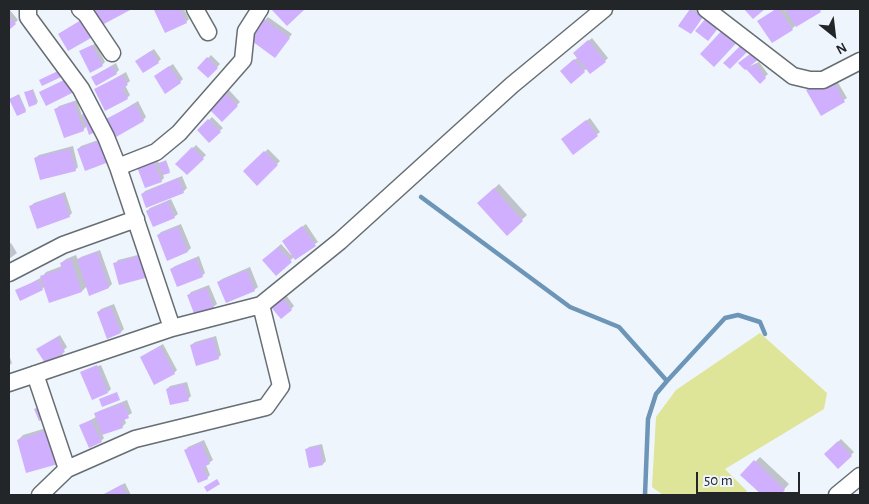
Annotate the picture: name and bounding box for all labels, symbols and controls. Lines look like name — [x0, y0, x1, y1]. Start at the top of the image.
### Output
north arrow — [809, 10, 859, 60]
text: N — [834, 40, 849, 57]
scale bar — [699, 462, 803, 494]
text: 50 m — [704, 473, 733, 488]

